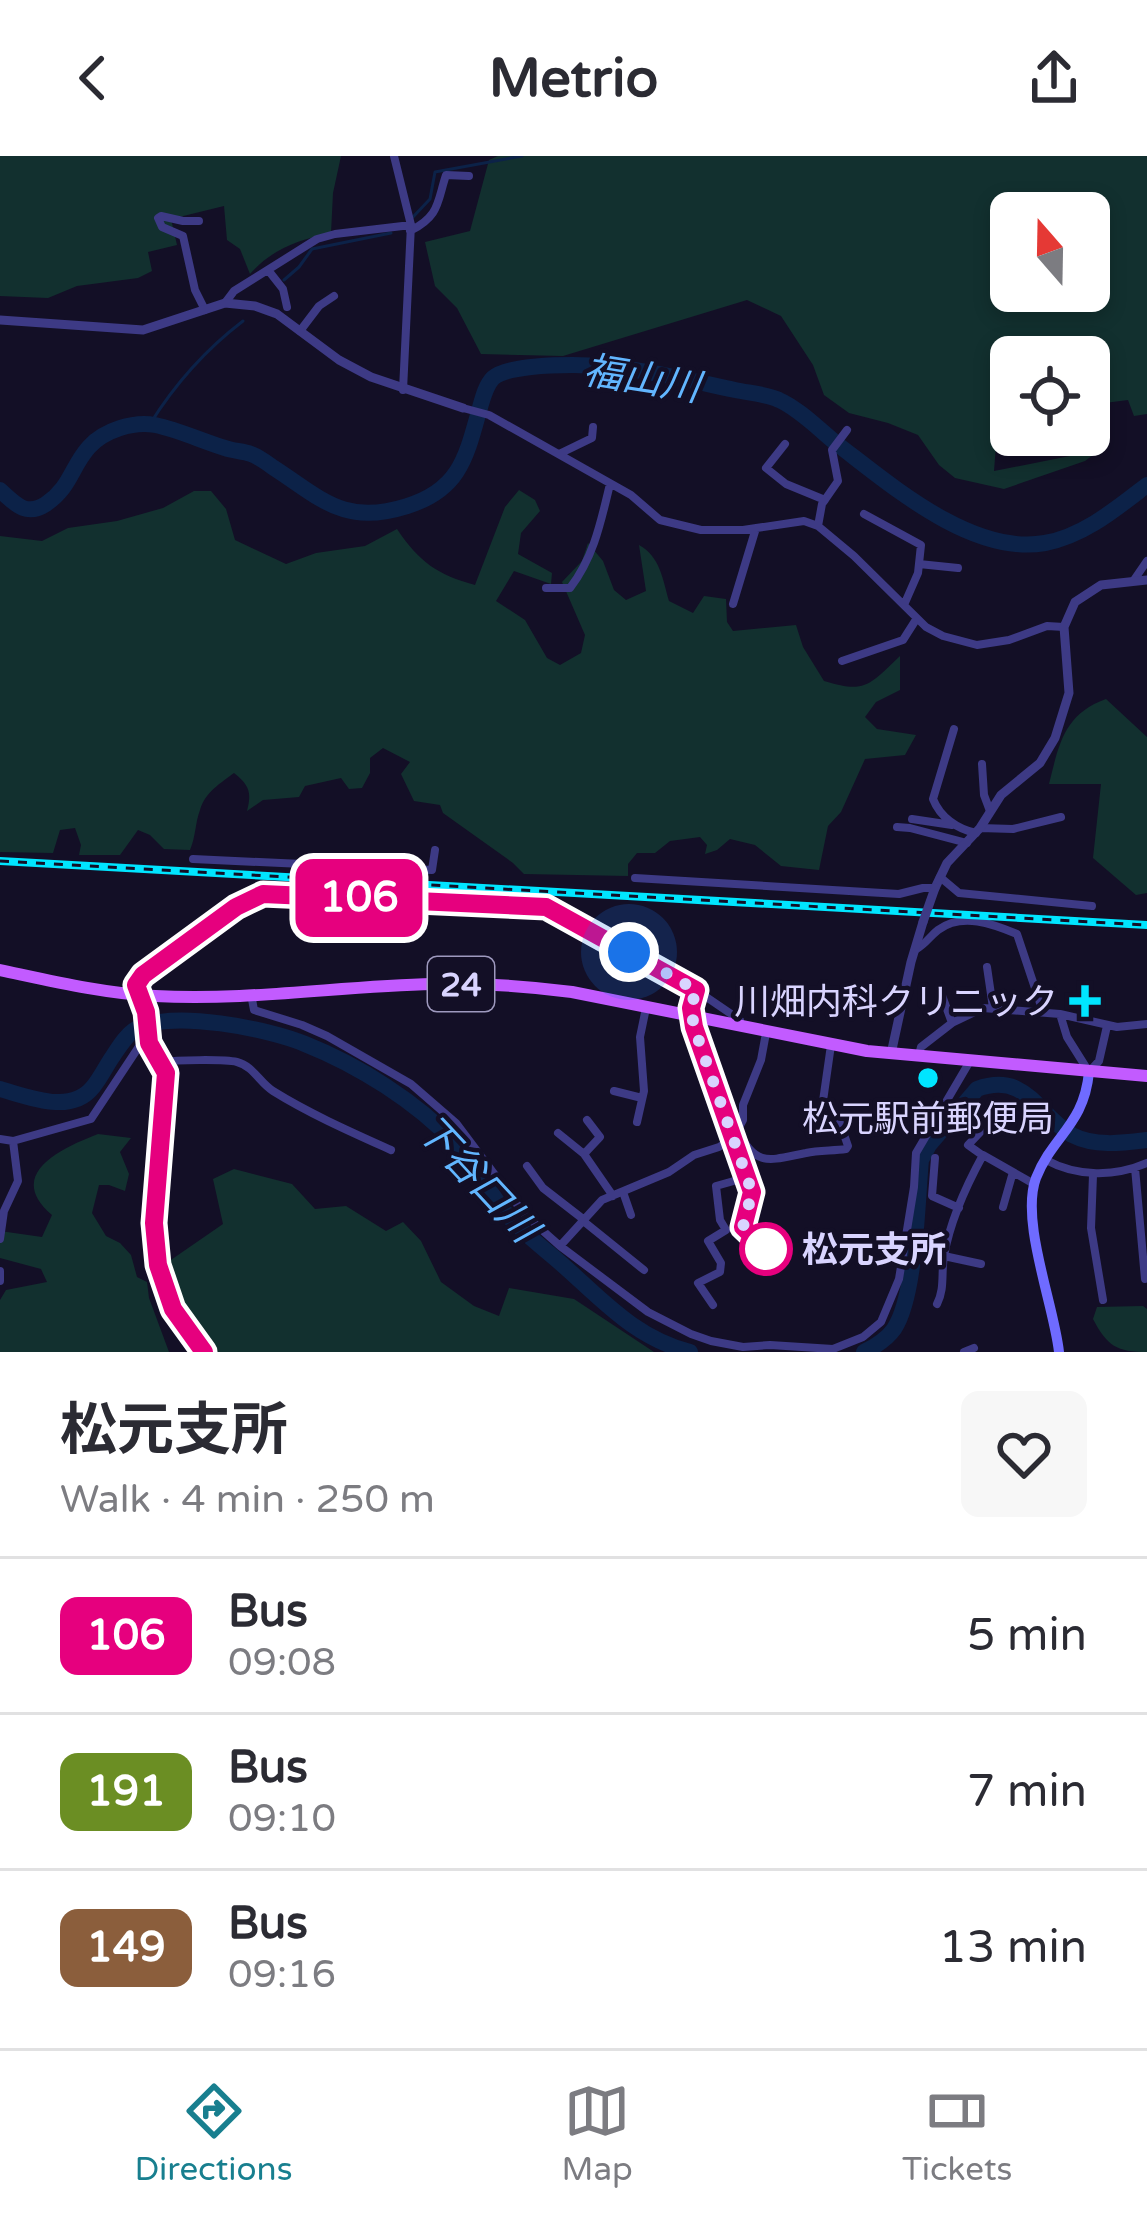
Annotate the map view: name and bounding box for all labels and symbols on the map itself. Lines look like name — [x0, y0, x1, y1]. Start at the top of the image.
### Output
north arrow — [990, 192, 1110, 312]
water label: 福山川 — [580, 347, 707, 412]
line badge: 106 — [290, 859, 428, 937]
your location — [599, 922, 659, 982]
road number: 24 — [428, 957, 494, 1011]
place label: 川畑内科クリニック — [734, 981, 1058, 1024]
marker: 川畑内科クリニック — [1069, 985, 1101, 1017]
marker: 松元駅前郵便局 — [915, 1065, 941, 1091]
place label: 松元駅前郵便局 — [802, 1098, 1054, 1141]
water label: 下谷口川 — [407, 1106, 550, 1255]
marker: 松元支所 — [741, 1224, 791, 1274]
place label: 松元支所 — [802, 1229, 946, 1272]

